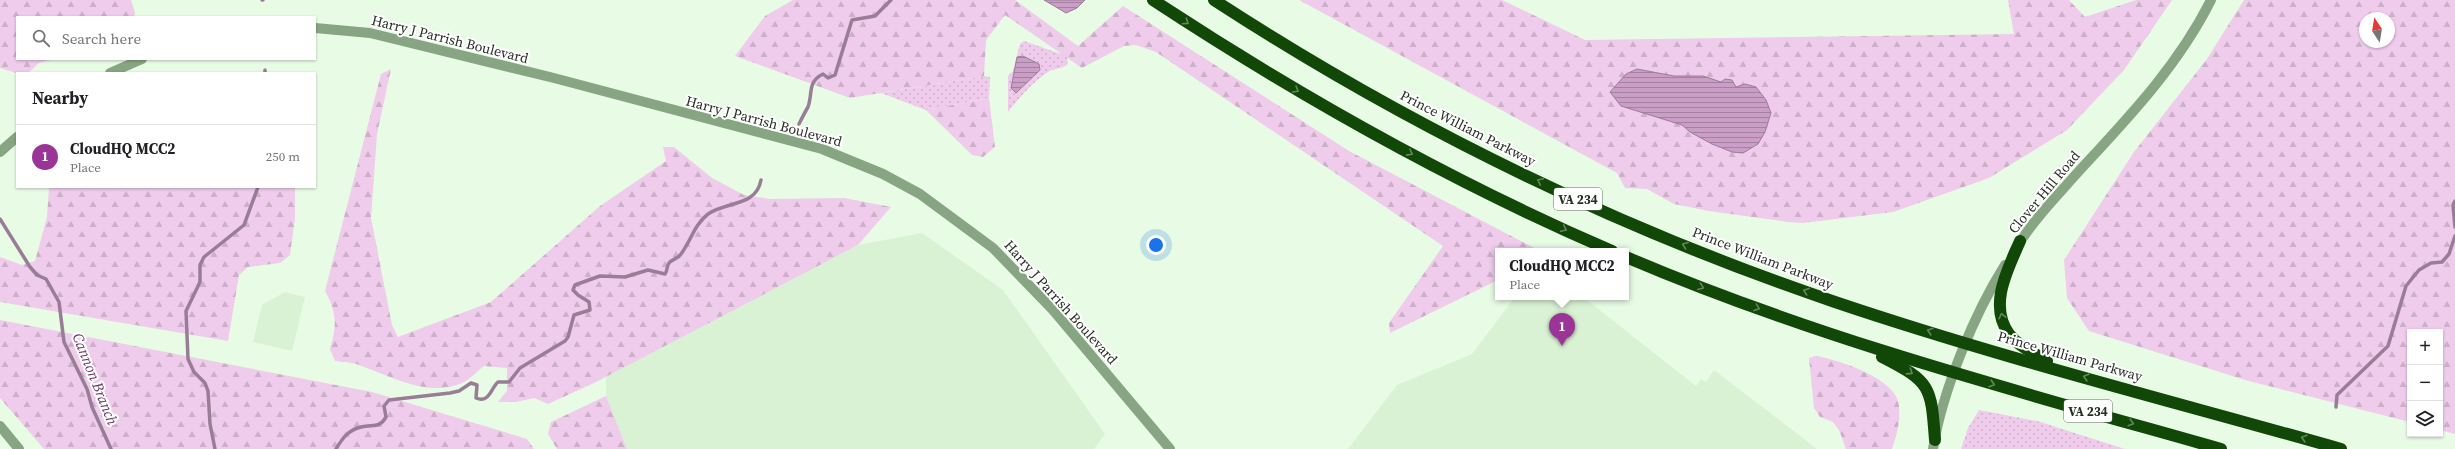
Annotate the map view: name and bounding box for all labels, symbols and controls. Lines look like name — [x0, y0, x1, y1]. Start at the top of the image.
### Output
street label: Harry J Parrish Boulevard — [369, 10, 531, 68]
north arrow — [2359, 12, 2395, 48]
search box — [16, 16, 316, 60]
one-way arrow — [1182, 17, 1189, 24]
icon: search — [30, 27, 52, 49]
text: Search here — [62, 28, 141, 49]
street label: Prince William Parkway — [1397, 85, 1540, 171]
text: Nearby — [32, 86, 88, 110]
one-way arrow — [1292, 86, 1299, 93]
street label: Harry J Parrish Boulevard — [684, 91, 844, 152]
text: CloudHQ MCC2 — [70, 138, 176, 159]
street label: Clover Hill Road — [2003, 146, 2085, 238]
text: 1 — [41, 148, 49, 165]
text: 250 m — [266, 148, 300, 165]
one-way arrow — [1406, 148, 1413, 156]
text: Place — [70, 159, 101, 176]
one-way arrow — [1537, 178, 1544, 186]
road number: VA 234 — [1554, 188, 1602, 210]
street label: Prince William Parkway — [1690, 222, 1837, 294]
one-way arrow — [1560, 224, 1567, 232]
street label: Harry J Parrish Boulevard — [1000, 235, 1122, 369]
your location — [1146, 235, 1166, 255]
one-way arrow — [1681, 241, 1688, 249]
popup — [1495, 248, 1629, 300]
text: CloudHQ MCC2 — [1509, 255, 1615, 276]
text: Place — [1509, 276, 1540, 293]
one-way arrow — [1698, 283, 1705, 291]
one-way arrow — [1803, 287, 1810, 296]
one-way arrow — [1754, 304, 1761, 312]
pin: 1 — [1549, 313, 1575, 346]
one-way arrow — [1999, 313, 2007, 319]
street label: Prince William Parkway — [1995, 326, 2145, 386]
one-way arrow — [1926, 327, 1933, 336]
map controls — [2407, 329, 2443, 437]
button: + — [2407, 329, 2443, 365]
water label: Cannon Branch — [67, 330, 123, 428]
button: − — [2407, 365, 2443, 401]
one-way arrow — [1906, 367, 1913, 375]
one-way arrow — [2083, 373, 2089, 381]
one-way arrow — [1989, 379, 1996, 388]
road number: VA 234 — [2064, 400, 2112, 422]
button: layers — [2407, 401, 2443, 437]
one-way arrow — [2127, 418, 2134, 427]
one-way arrow — [2300, 434, 2307, 443]

